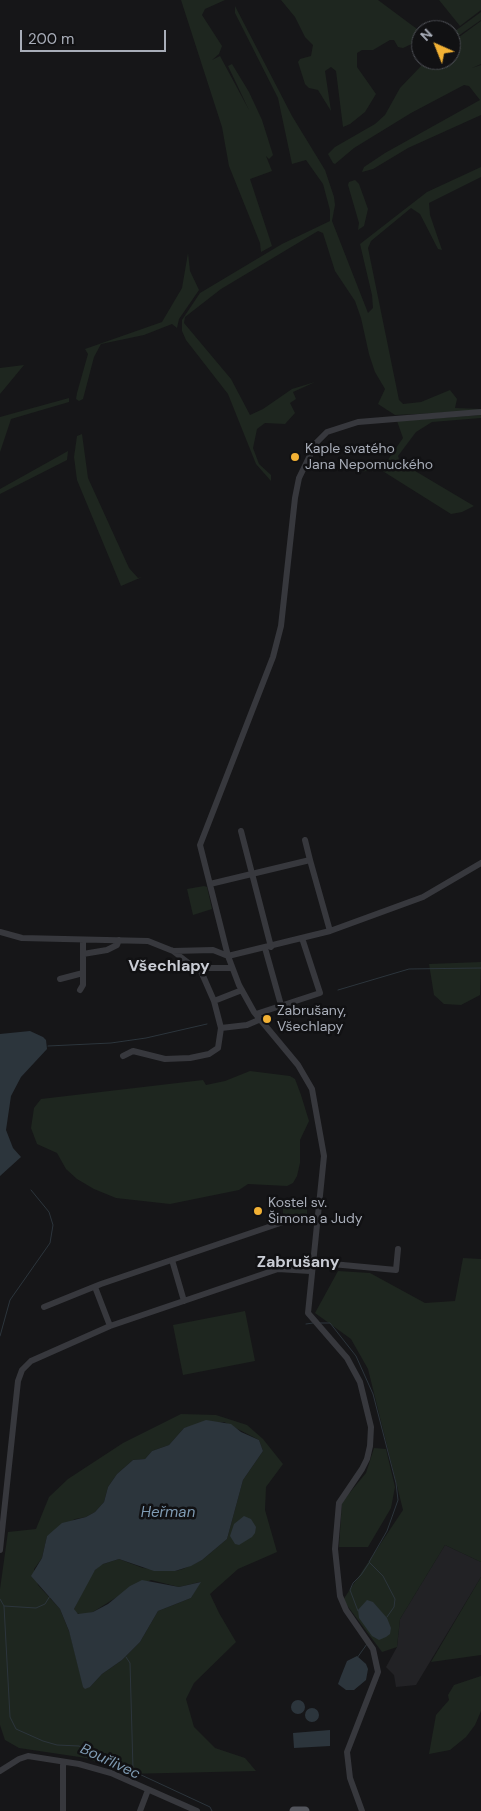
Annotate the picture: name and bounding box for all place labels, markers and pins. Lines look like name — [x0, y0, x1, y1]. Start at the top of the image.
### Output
place label: Kaple svatého Jana Nepomuckého — [305, 441, 433, 474]
marker: Kaple svatého Jana Nepomuckého — [289, 451, 301, 463]
place label: Zabrušany, Všechlapy — [277, 1003, 346, 1036]
marker: Zabrušany, Všechlapy — [261, 1013, 273, 1025]
place label: Kostel sv. Šimona a Judy — [268, 1195, 363, 1228]
marker: Kostel sv. Šimona a Judy — [252, 1205, 264, 1217]

